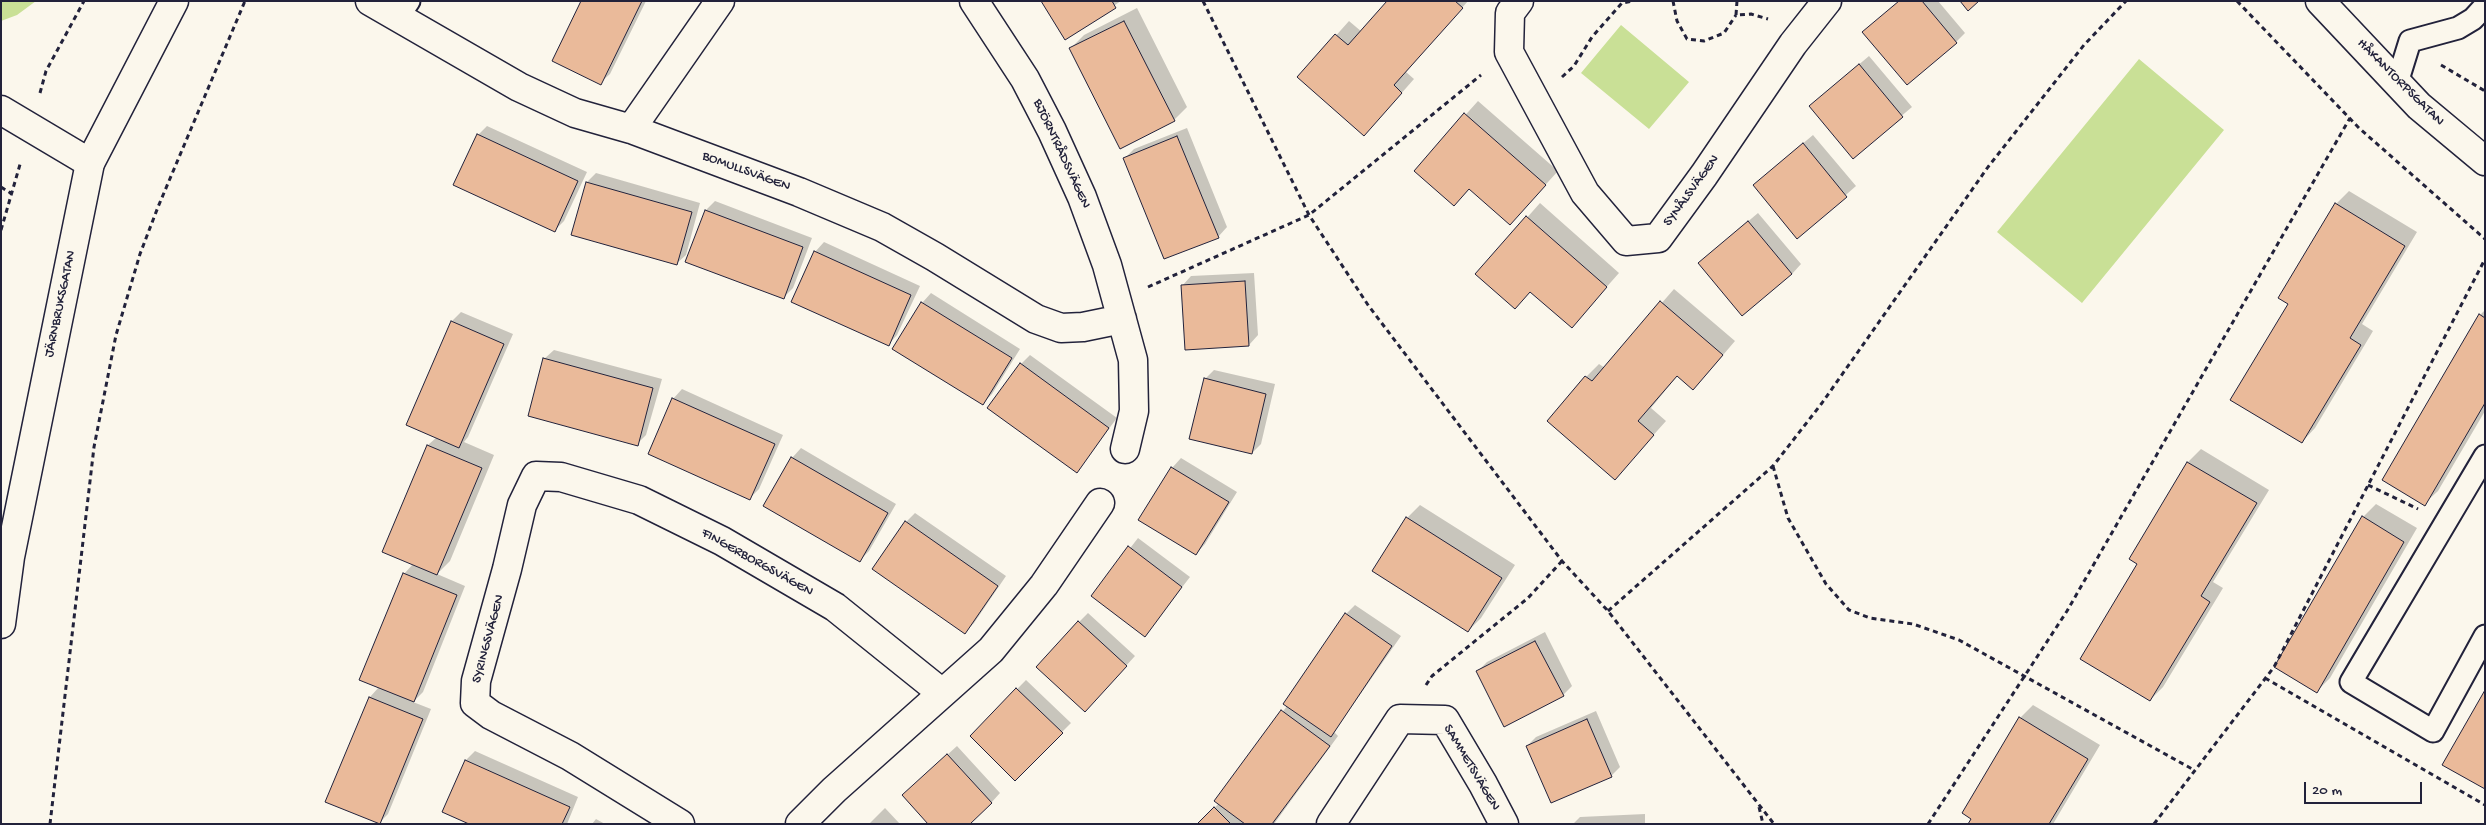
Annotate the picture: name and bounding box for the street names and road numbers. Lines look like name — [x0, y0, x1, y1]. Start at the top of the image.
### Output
street label: HÅKANTORPSGATAN — [2353, 36, 2447, 130]
street label: BJÖRNTRÅDSVÄGEN — [1028, 97, 1094, 211]
street label: BOMULLSVÄGEN — [699, 148, 793, 196]
street label: SYNÅLSVÄGEN — [1660, 152, 1724, 230]
street label: JÄRNBRUKSGATAN — [41, 249, 81, 359]
street label: FINGERBORGSVÄGEN — [698, 525, 816, 601]
street label: SYRINGSVÄGEN — [469, 593, 509, 685]
street label: SAMMETSVÄGEN — [1439, 722, 1503, 814]

